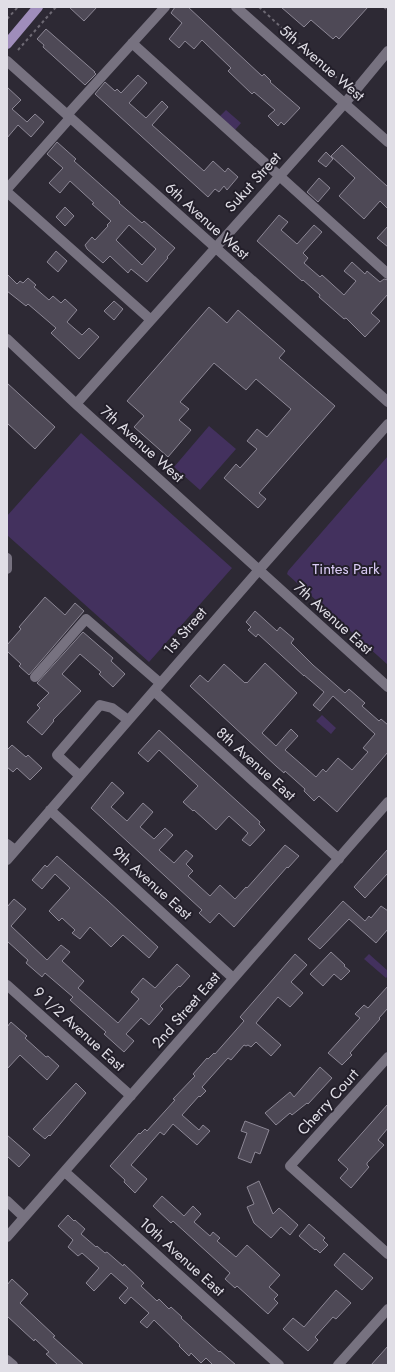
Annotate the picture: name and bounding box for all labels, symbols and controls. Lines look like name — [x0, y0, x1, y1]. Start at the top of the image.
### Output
street label: 5th Avenue West — [275, 20, 370, 107]
street label: Sukut Street — [220, 147, 286, 217]
street label: 6th Avenue West — [160, 177, 254, 265]
street label: 7th Avenue West — [95, 400, 189, 488]
park label: Tintes Park — [312, 558, 380, 580]
street label: 7th Avenue East — [288, 576, 378, 660]
street label: 1st Street — [158, 602, 212, 660]
street label: 8th Avenue East — [211, 722, 301, 806]
street label: 9th Avenue East — [107, 841, 197, 925]
street label: 2nd Street East — [147, 967, 226, 1053]
street label: 9 1/2 Avenue East — [28, 982, 130, 1077]
street label: Cherry Court — [292, 1064, 364, 1140]
street label: 10th Avenue East — [134, 1213, 230, 1302]

